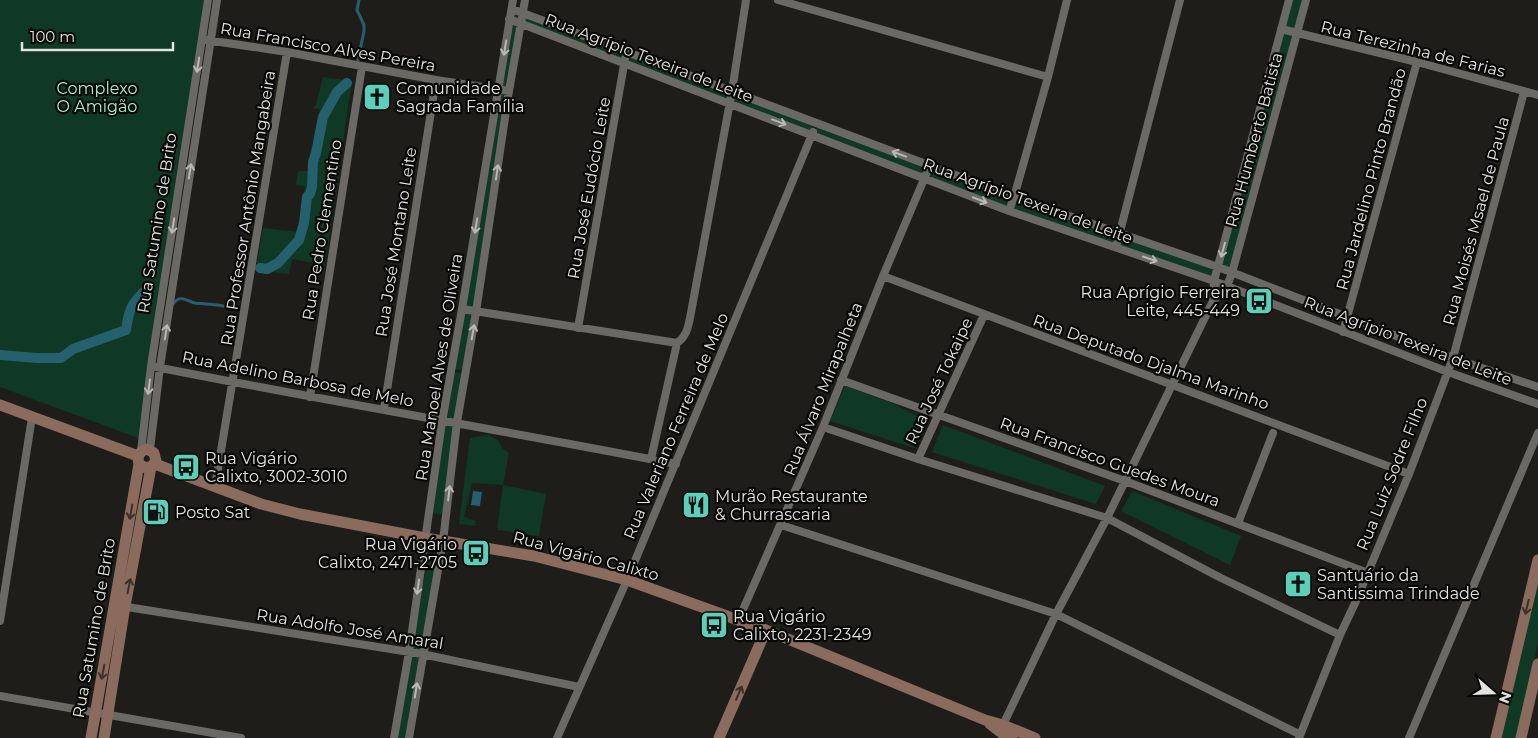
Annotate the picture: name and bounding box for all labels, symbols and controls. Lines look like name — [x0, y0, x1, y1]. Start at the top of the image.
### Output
street label: Rua Agrípio Texeira de Leite — [542, 9, 756, 107]
street label: Rua Terezinha de Farias — [1319, 17, 1507, 81]
street label: Rua Francisco Alves Pereira — [219, 19, 437, 75]
scale bar — [22, 20, 174, 52]
text: 100 m — [30, 27, 75, 46]
one-way arrow — [499, 40, 509, 56]
street label: Rua Humberto Batista — [1222, 51, 1286, 229]
one-way arrow — [193, 57, 203, 73]
street label: Rua Jardelino Pinto Brandão — [1332, 66, 1410, 292]
street label: Rua Professor Antônio Mangabeira — [217, 69, 279, 347]
park label: Complexo O Amigão — [57, 79, 137, 116]
place label: Comunidade Sagrada Família — [396, 79, 525, 116]
church icon: Comunidade Sagrada Família — [362, 82, 392, 112]
street label: Rua José Eudócio Leite — [564, 96, 614, 280]
street label: Rua Moisés Msael de Paula — [1439, 114, 1513, 328]
one-way arrow — [771, 118, 786, 127]
street label: Rua Satumino de Brito — [133, 132, 181, 314]
street label: Rua Pedro Clementino — [298, 138, 346, 322]
street label: Rua José Montano Leite — [372, 146, 420, 338]
one-way arrow — [892, 149, 907, 158]
street label: Rua Agrípio Texeira de Leite — [921, 154, 1135, 248]
one-way arrow — [186, 163, 196, 179]
one-way arrow — [492, 164, 502, 180]
one-way arrow — [971, 196, 987, 205]
one-way arrow — [470, 217, 480, 233]
one-way arrow — [168, 218, 178, 234]
one-way arrow — [1217, 242, 1227, 258]
street label: Rua Manoel Alves de Oliveira — [412, 252, 466, 482]
one-way arrow — [1141, 255, 1157, 264]
place label: Rua Aprígio Ferreira Leite, 445-449 — [1080, 283, 1240, 320]
bus stop icon: Rua Aprígio Ferreira Leite, 445-449 — [1244, 286, 1274, 316]
street label: Rua Agrípio Texeira de Leite — [1301, 292, 1515, 390]
street label: Rua Álvaro Mirapalheta — [779, 299, 867, 479]
street label: Rua Valeriano Ferreira de Melo — [620, 310, 732, 542]
street label: Rua Deputado Djalma Marinho — [1030, 310, 1272, 414]
street label: Rua José Tokaipe — [901, 315, 977, 447]
one-way arrow — [161, 324, 171, 340]
one-way arrow — [468, 325, 478, 341]
street label: Rua Adelino Barbosa de Melo — [181, 347, 415, 411]
one-way arrow — [144, 378, 154, 394]
street label: Rua Luiz Sodre Filho — [1353, 395, 1431, 553]
street label: Rua Francisco Guedes Moura — [997, 413, 1223, 511]
place label: Rua Vigário Calixto, 3002-3010 — [205, 449, 347, 486]
bus stop icon: Rua Vigário Calixto, 3002-3010 — [171, 452, 201, 482]
one-way arrow — [444, 485, 454, 501]
place label: Murão Restaurante & Churrascaria — [715, 487, 868, 524]
restaurant icon: Murão Restaurante & Churrascaria — [681, 490, 711, 520]
fuel station icon: Posto Sat — [141, 497, 171, 527]
place label: Posto Sat — [175, 503, 251, 522]
one-way arrow — [126, 504, 136, 520]
street label: Rua Vigário Calixto — [511, 527, 661, 585]
place label: Rua Vigário Calixto, 2471-2705 — [318, 535, 457, 572]
street label: Rua Satumino de Brito — [69, 537, 119, 719]
bus stop icon: Rua Vigário Calixto, 2471-2705 — [461, 538, 491, 568]
place label: Santuário da Santissima Trindade — [1317, 566, 1480, 603]
church icon: Santuário da Santissima Trindade — [1283, 569, 1313, 599]
one-way arrow — [413, 578, 423, 594]
one-way arrow — [124, 579, 134, 595]
one-way arrow — [1522, 599, 1531, 615]
street label: Rua Adolfo José Amaral — [255, 605, 445, 653]
place label: Rua Vigário Calixto, 2231-2349 — [733, 607, 872, 644]
bus stop icon: Rua Vigário Calixto, 2231-2349 — [699, 610, 729, 640]
one-way arrow — [97, 664, 107, 680]
north arrow — [1468, 668, 1518, 718]
one-way arrow — [412, 682, 422, 698]
one-way arrow — [734, 686, 744, 701]
text: N — [1495, 689, 1516, 706]

